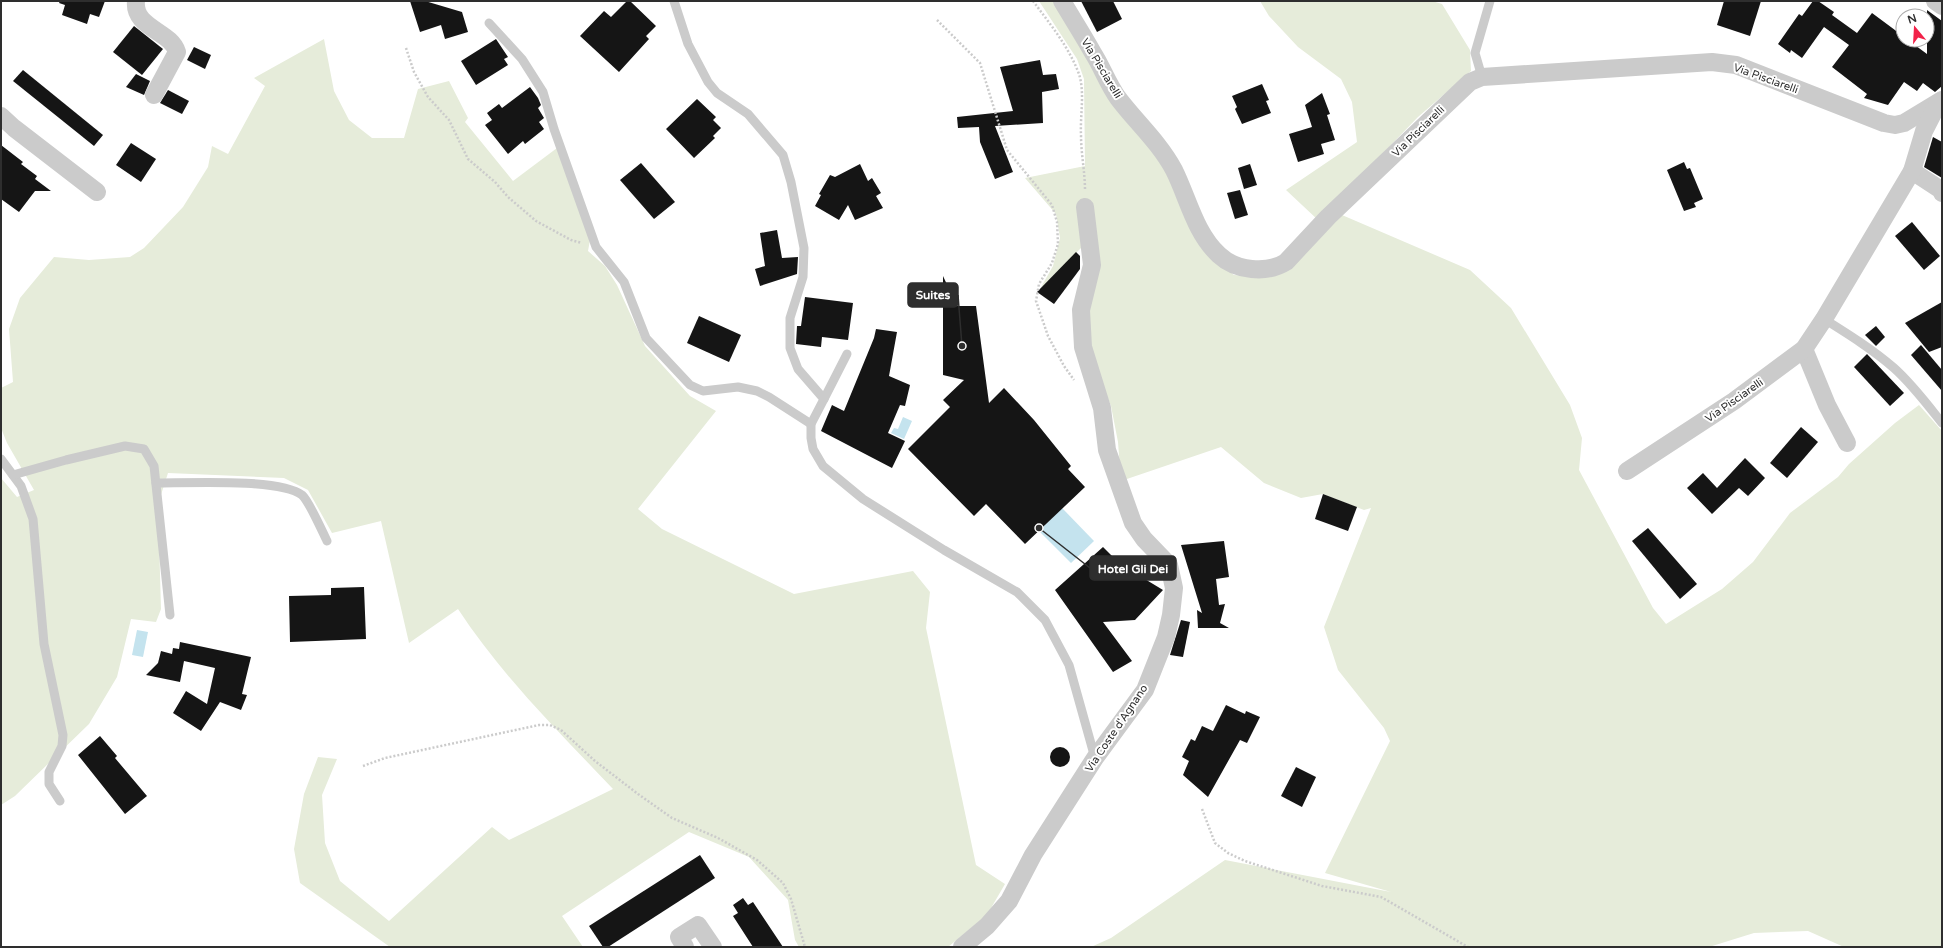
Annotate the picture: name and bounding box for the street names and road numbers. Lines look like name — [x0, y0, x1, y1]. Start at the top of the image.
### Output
street label: Via Pisciarelli — [1079, 36, 1125, 101]
street label: Via Pisciarelli — [1732, 61, 1800, 96]
street label: Via Pisciarelli — [1389, 103, 1447, 160]
street label: Via Pisciarelli — [1703, 376, 1766, 425]
street label: Via Coste d'Agnano — [1082, 682, 1151, 774]

